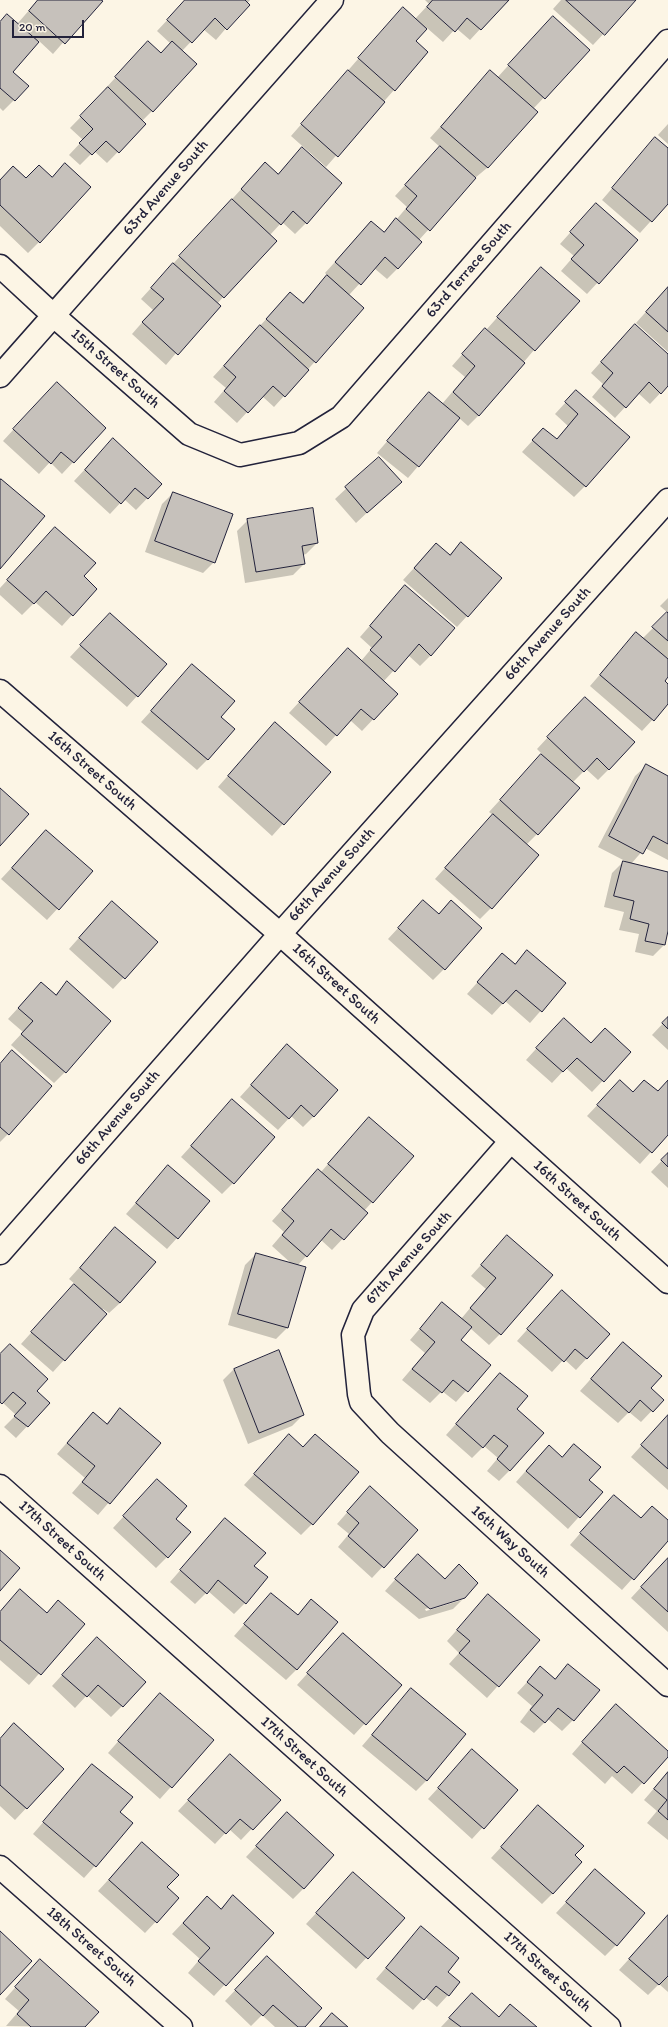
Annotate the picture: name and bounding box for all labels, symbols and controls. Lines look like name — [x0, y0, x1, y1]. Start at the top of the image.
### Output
scale bar — [14, 12, 86, 38]
text: 20 m — [19, 20, 46, 34]
street label: 63rd Avenue South — [119, 136, 213, 240]
street label: 63rd Terrace South — [422, 218, 516, 322]
street label: 15th Street South — [67, 325, 163, 413]
street label: 66th Avenue South — [501, 583, 595, 685]
street label: 16th Street South — [44, 727, 140, 815]
street label: 66th Avenue South — [285, 824, 379, 926]
street label: 16th Street South — [288, 940, 384, 1028]
street label: 66th Avenue South — [72, 1067, 164, 1169]
street label: 16th Street South — [529, 1157, 625, 1245]
street label: 67th Avenue South — [362, 1207, 456, 1309]
street label: 17th Street South — [14, 1497, 110, 1585]
street label: 16th Way South — [467, 1502, 553, 1582]
street label: 17th Street South — [256, 1713, 352, 1801]
street label: 18th Street South — [43, 1903, 139, 1991]
street label: 17th Street South — [499, 1928, 595, 2016]

